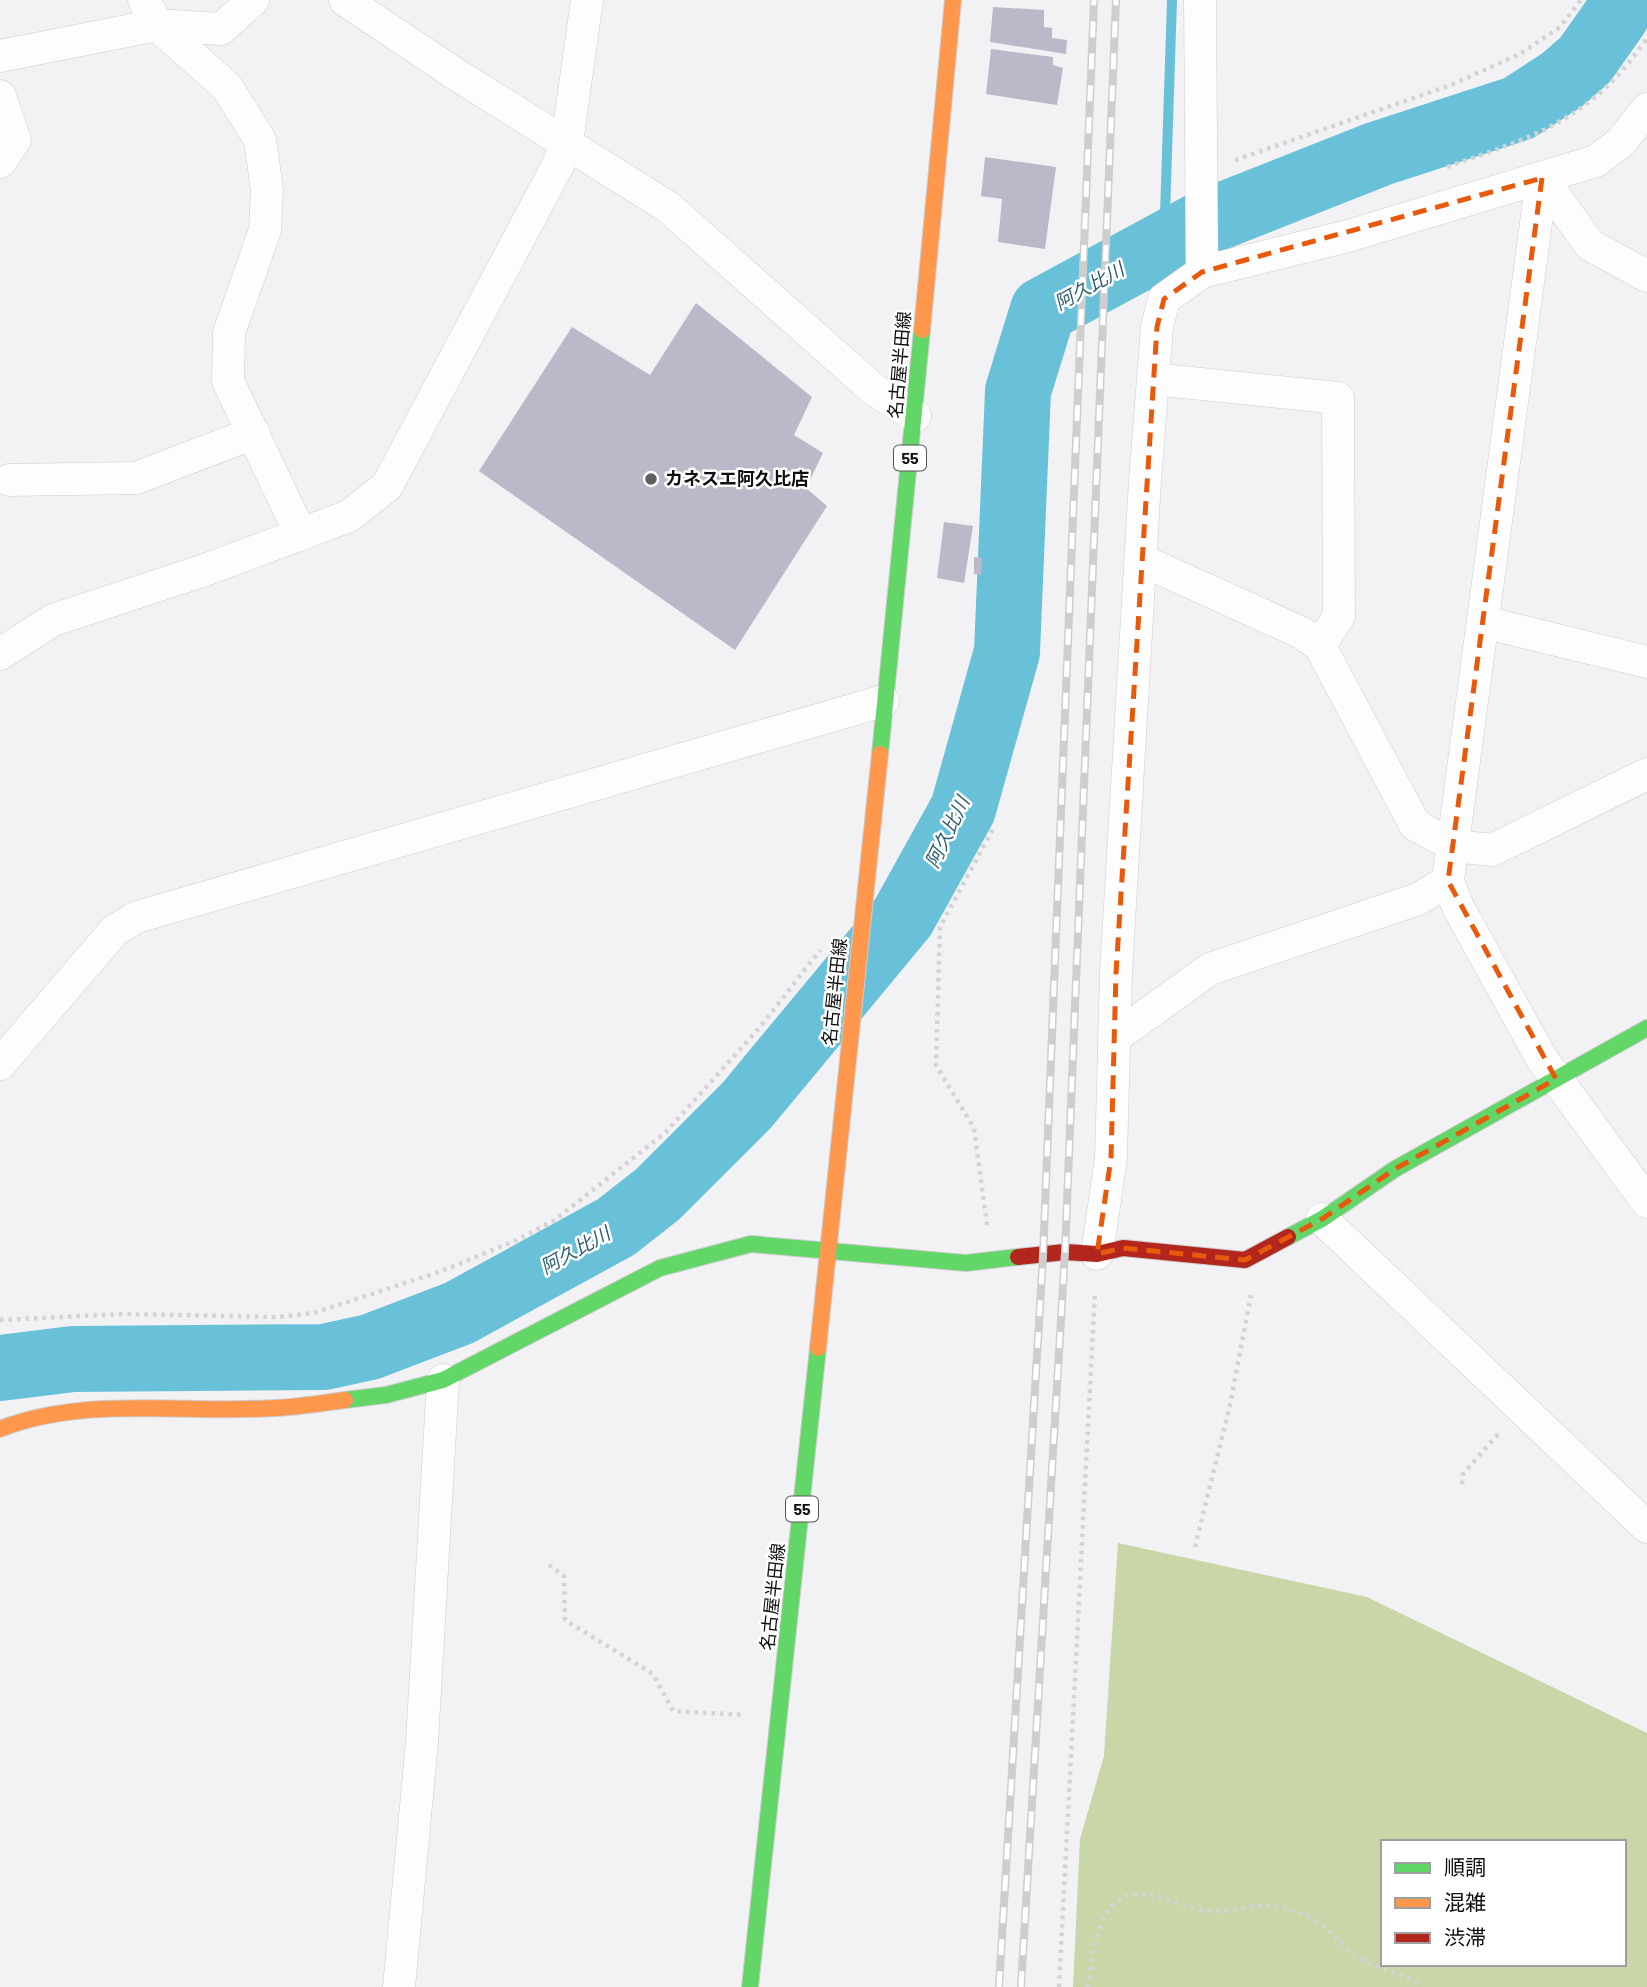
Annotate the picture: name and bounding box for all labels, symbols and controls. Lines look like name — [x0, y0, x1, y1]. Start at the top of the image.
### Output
water label: 阿久比川 — [1050, 256, 1129, 314]
street label: 名古屋半田線 — [883, 310, 915, 420]
road number: 55 — [894, 446, 926, 471]
place label: カネスエ阿久比店 — [665, 467, 809, 489]
marker: カネスエ阿久比店 — [643, 471, 659, 487]
water label: 阿久比川 — [920, 791, 974, 871]
street label: 名古屋半田線 — [817, 937, 851, 1047]
water label: 阿久比川 — [536, 1220, 615, 1278]
road number: 55 — [786, 1497, 818, 1522]
street label: 名古屋半田線 — [755, 1542, 789, 1652]
legend — [1381, 1840, 1626, 1966]
text: 順調 — [1444, 1854, 1486, 1879]
text: 混雑 — [1444, 1889, 1486, 1914]
text: 渋滞 — [1444, 1924, 1486, 1949]

